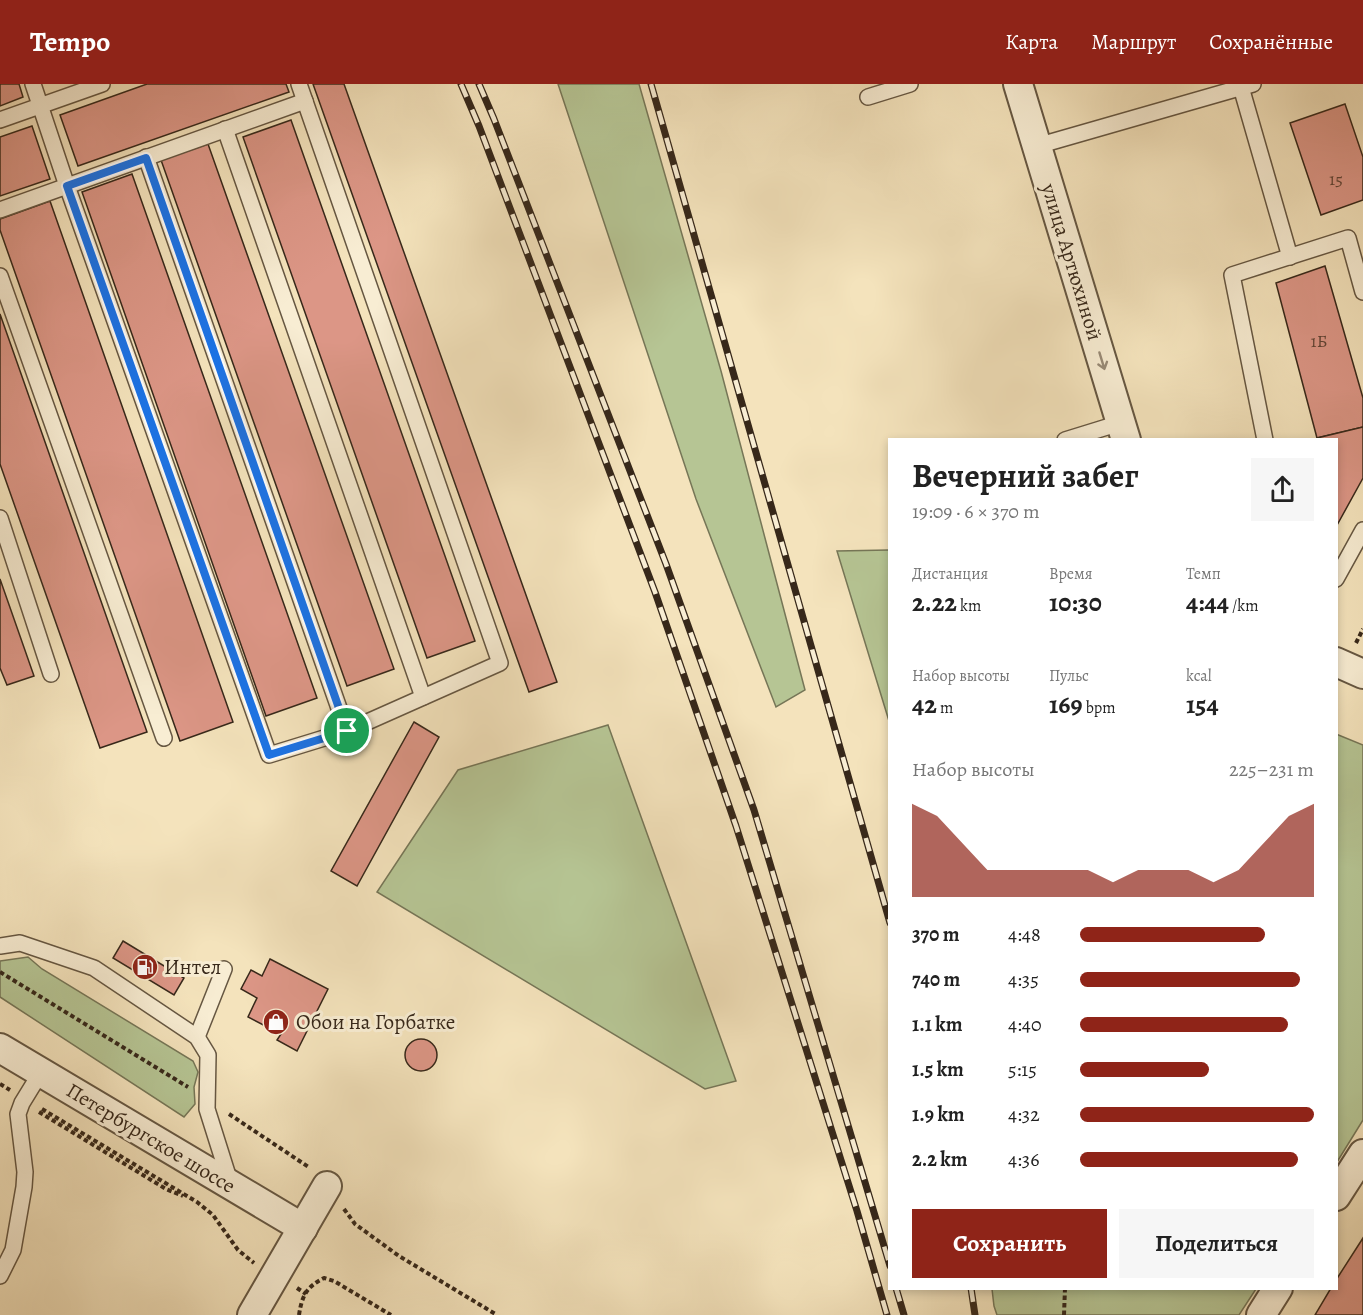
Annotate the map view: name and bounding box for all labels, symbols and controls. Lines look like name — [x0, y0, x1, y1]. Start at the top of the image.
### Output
text: Tempo — [30, 23, 110, 61]
text: Карта — [1005, 28, 1058, 56]
text: Маршрут — [1091, 28, 1176, 56]
text: Сохранённые — [1209, 28, 1333, 56]
house number: 15 — [1329, 167, 1343, 191]
street label: улица Артюхиной — [1035, 179, 1109, 344]
house number: 1Б — [1311, 329, 1327, 353]
one-way arrow — [1097, 351, 1108, 370]
text: Вечерний забег — [912, 453, 1139, 498]
button: share — [1251, 458, 1314, 521]
text: 19:09 · 6 × 370 m — [912, 498, 1040, 525]
text: Дистанция — [912, 563, 988, 585]
text: Время — [1049, 563, 1093, 585]
text: Темп — [1186, 563, 1221, 585]
text: 2.22 — [912, 585, 957, 620]
text: 10:30 — [1049, 585, 1102, 620]
text: 4:44 — [1186, 585, 1229, 620]
text: km — [957, 595, 981, 617]
text: /km — [1229, 595, 1259, 617]
text: Набор высоты — [912, 665, 1010, 687]
text: Пульс — [1049, 665, 1089, 687]
text: kcal — [1186, 665, 1212, 687]
text: 42 — [912, 687, 937, 722]
text: 169 — [1049, 687, 1083, 722]
text: 154 — [1186, 687, 1219, 722]
text: m — [937, 697, 953, 719]
text: bpm — [1083, 697, 1116, 719]
pin — [321, 705, 372, 756]
icon: arrive — [330, 714, 363, 747]
text: Набор высоты — [912, 756, 1035, 783]
text: 225–231 m — [1229, 756, 1314, 783]
text: 370 m — [912, 921, 959, 948]
text: 4:48 — [1008, 921, 1041, 948]
fuel station icon: Интел — [130, 952, 160, 982]
place label: Интел — [164, 953, 221, 981]
text: 740 m — [912, 966, 960, 993]
text: 4:35 — [1008, 966, 1039, 993]
shop icon: Обои на Горбатке — [261, 1007, 291, 1037]
place label: Обои на Горбатке — [296, 1008, 455, 1036]
text: 1.1 km — [912, 1011, 962, 1038]
text: 4:40 — [1008, 1011, 1042, 1038]
text: 1.5 km — [912, 1056, 964, 1083]
text: 5:15 — [1008, 1056, 1037, 1083]
street label: Петербургское шоссе — [61, 1076, 241, 1200]
text: 1.9 km — [912, 1101, 965, 1128]
text: 4:32 — [1008, 1101, 1040, 1128]
text: 2.2 km — [912, 1146, 967, 1173]
text: 4:36 — [1008, 1146, 1039, 1173]
button: Сохранить — [912, 1209, 1107, 1278]
button: Поделиться — [1119, 1209, 1314, 1278]

